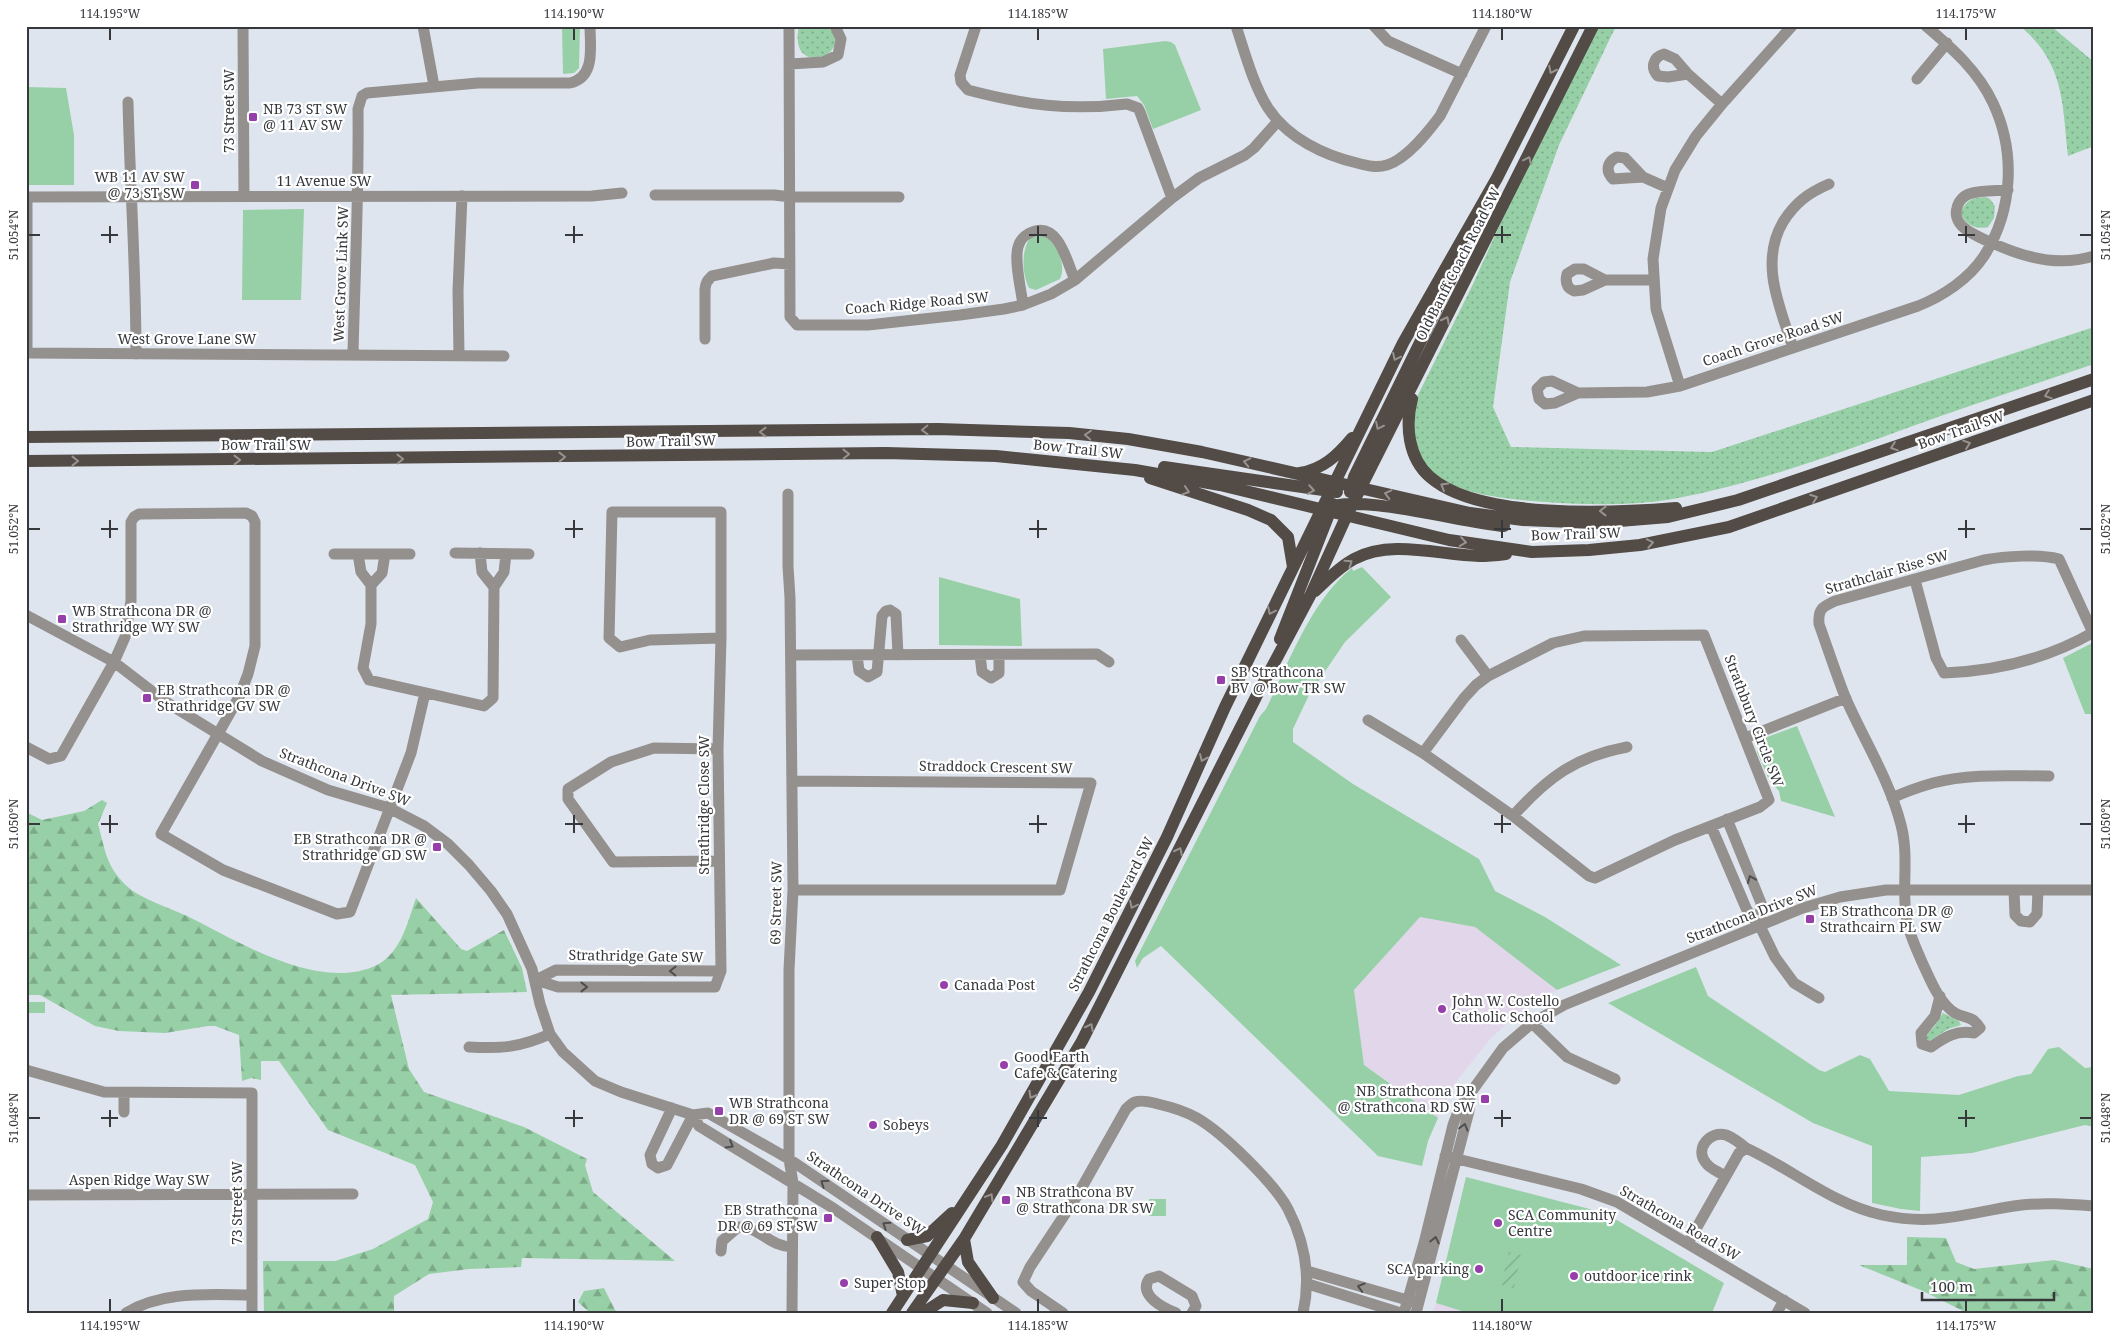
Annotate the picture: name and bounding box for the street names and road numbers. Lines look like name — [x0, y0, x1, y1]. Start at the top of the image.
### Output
street label: 73 Street SW — [219, 69, 238, 153]
street label: 11 Avenue SW — [277, 171, 372, 190]
street label: Old Banff Coach Road SW — [1411, 183, 1505, 344]
street label: West Grove Link SW — [329, 205, 352, 342]
street label: Coach Ridge Road SW — [844, 287, 990, 318]
street label: Coach Grove Road SW — [1700, 307, 1846, 370]
street label: West Grove Lane SW — [118, 329, 257, 348]
street label: Bow Trail SW — [1915, 406, 2007, 453]
street label: Bow Trail SW — [626, 430, 717, 451]
street label: Bow Trail SW — [1032, 434, 1124, 463]
street label: Bow Trail SW — [221, 435, 311, 454]
street label: Bow Trail SW — [1531, 522, 1622, 545]
street label: Strathclair Rise SW — [1823, 545, 1951, 598]
street label: Strathbury Circle SW — [1720, 652, 1789, 790]
street label: Strathridge Close SW — [694, 735, 713, 875]
street label: Strathcona Drive SW — [277, 743, 414, 810]
street label: Straddock Crescent SW — [919, 756, 1073, 777]
street label: Strathcona Boulevard SW — [1063, 833, 1158, 994]
street label: 69 Street SW — [765, 861, 786, 945]
street label: Strathcona Drive SW — [1684, 880, 1820, 947]
street label: Strathridge Gate SW — [568, 945, 704, 966]
street label: Strathcona Drive SW — [804, 1146, 929, 1239]
street label: 73 Street SW — [227, 1161, 246, 1245]
street label: Aspen Ridge Way SW — [69, 1170, 210, 1189]
street label: Strathcona Road SW — [1617, 1180, 1744, 1265]

